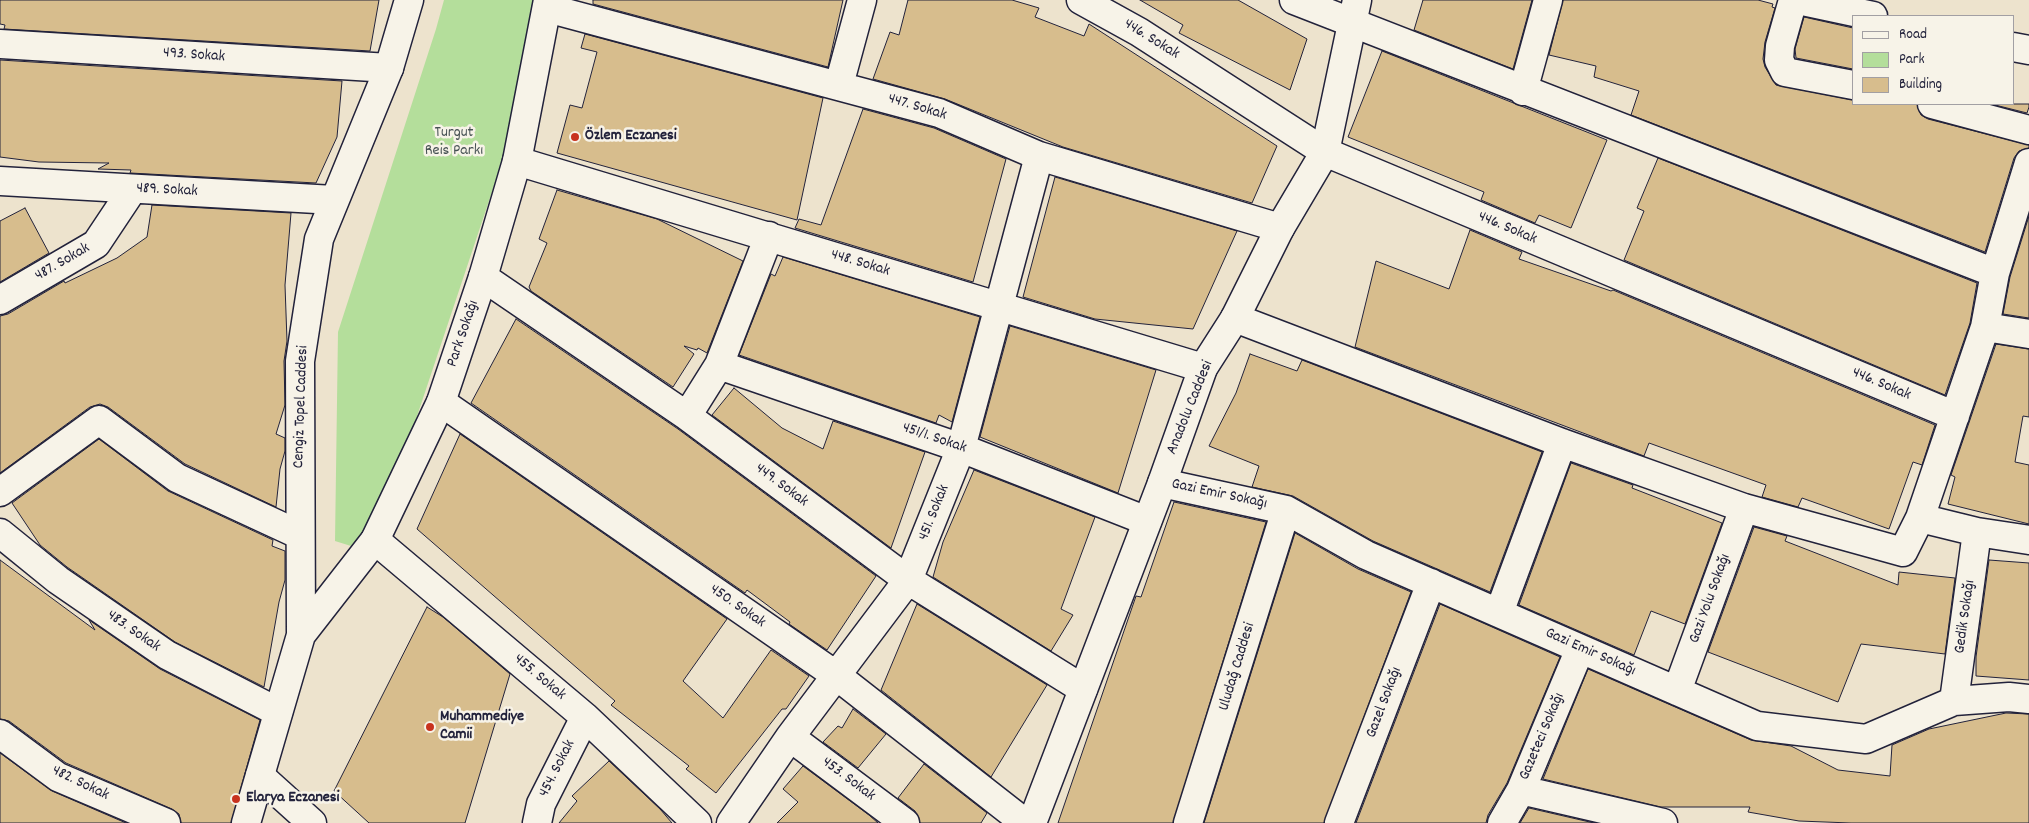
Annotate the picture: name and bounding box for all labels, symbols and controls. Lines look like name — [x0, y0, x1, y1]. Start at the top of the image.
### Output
street label: 446. Sokak — [1120, 15, 1182, 65]
legend — [1852, 15, 2014, 105]
text: Road — [1899, 24, 1927, 46]
street label: 493. Sokak — [162, 44, 226, 68]
text: Park — [1899, 49, 1925, 71]
text: Building — [1899, 74, 1942, 96]
street label: 447. Sokak — [885, 90, 949, 126]
park label: Turgut Reis Parkı — [425, 124, 483, 162]
place label: Özlem Eczanesi — [585, 127, 677, 147]
marker: Özlem Eczanesi — [569, 131, 581, 143]
street label: 489. Sokak — [136, 180, 198, 202]
street label: 446. Sokak — [1475, 208, 1539, 250]
street label: 487. Sokak — [32, 240, 94, 286]
street label: 448. Sokak — [828, 246, 892, 282]
street label: Park Sokağı — [444, 298, 484, 370]
street label: Cengiz Topel Caddesi — [290, 345, 314, 469]
street label: Anadolu Caddesi — [1163, 358, 1219, 458]
street label: 446. Sokak — [1849, 364, 1913, 406]
street label: 451/1. Sokak — [899, 419, 969, 459]
street label: 449. Sokak — [751, 460, 811, 512]
street label: Gazi Emir Sokağı — [1169, 476, 1269, 514]
street label: 451. Sokak — [915, 482, 955, 544]
street label: Gazi Yolu Sokağı — [1686, 552, 1736, 646]
street label: Gedik Sokağı — [1951, 579, 1981, 655]
street label: 450. Sokak — [705, 581, 769, 633]
street label: 483. Sokak — [102, 607, 164, 657]
street label: Uludağ Caddesi — [1215, 621, 1261, 713]
street label: Gazi Emir Sokağı — [1542, 624, 1638, 682]
street label: 455. Sokak — [509, 651, 569, 705]
street label: Gazel Sokağı — [1363, 665, 1407, 741]
street label: Gazeteci Sokağı — [1516, 691, 1570, 783]
place label: Muhammediye Camii — [440, 708, 524, 746]
marker: Muhammediye Camii — [424, 721, 436, 733]
street label: 454. Sokak — [535, 737, 581, 801]
street label: 453. Sokak — [817, 754, 879, 806]
street label: 482. Sokak — [48, 762, 112, 806]
place label: Elarya Eczanesi — [246, 789, 340, 809]
marker: Elarya Eczanesi — [230, 793, 242, 805]

